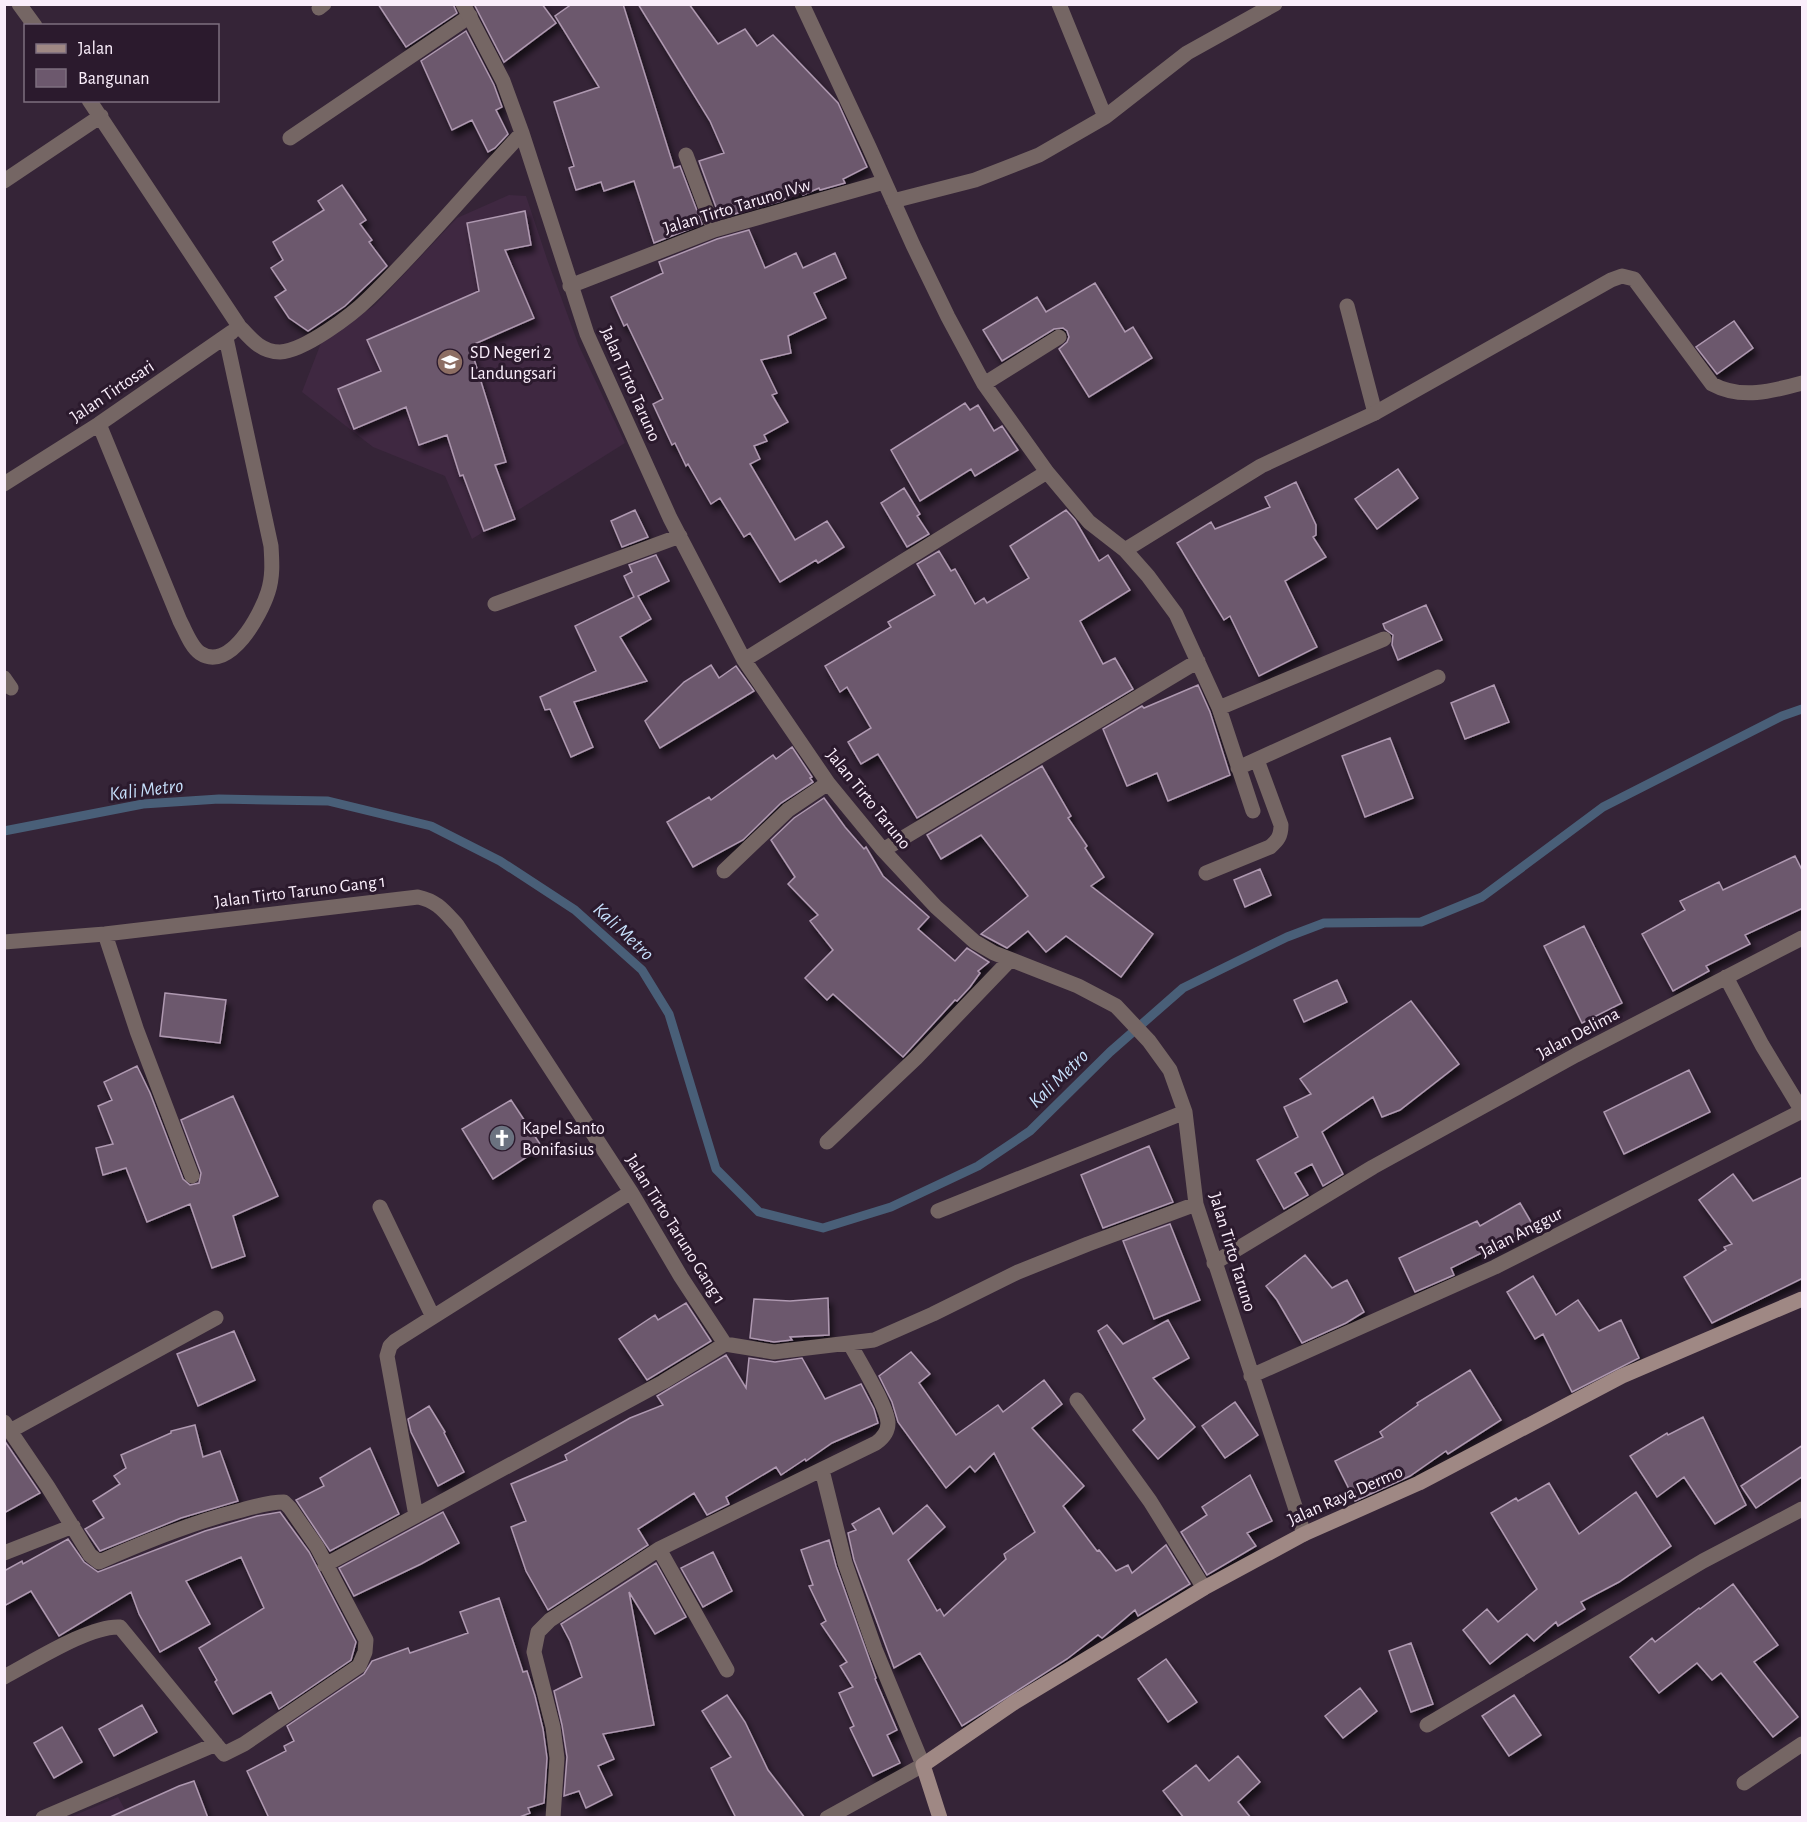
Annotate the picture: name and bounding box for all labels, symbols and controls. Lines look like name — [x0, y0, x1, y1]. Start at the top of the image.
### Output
legend — [24, 24, 219, 102]
text: Jalan — [78, 40, 113, 58]
text: Bangunan — [78, 70, 150, 88]
street label: Jalan Tirto Taruno IVw — [662, 176, 813, 238]
street label: Jalan Tirto Taruno — [597, 324, 663, 445]
place label: SD Negeri 2 Landungsari — [470, 344, 556, 383]
school or university icon: SD Negeri 2 Landungsari — [435, 347, 465, 377]
street label: Jalan Tirtosari — [67, 357, 158, 426]
street label: Jalan Tirto Taruno — [822, 746, 914, 853]
water label: Kali Metro — [108, 776, 184, 804]
street label: Jalan Tirto Taruno Gang 1 — [214, 873, 387, 911]
water label: Kali Metro — [589, 899, 657, 964]
street label: Jalan Delima — [1535, 1005, 1622, 1063]
water label: Kali Metro — [1025, 1046, 1092, 1112]
place label: Kapel Santo Bonifasius — [522, 1120, 605, 1159]
church icon: Kapel Santo Bonifasius — [487, 1123, 517, 1153]
street label: Jalan Tirto Taruno Gang 1 — [622, 1152, 728, 1307]
street label: Jalan Tirto Taruno — [1205, 1191, 1259, 1314]
street label: Jalan Anggur — [1477, 1204, 1566, 1261]
street label: Jalan Raya Dermo — [1285, 1462, 1406, 1529]

